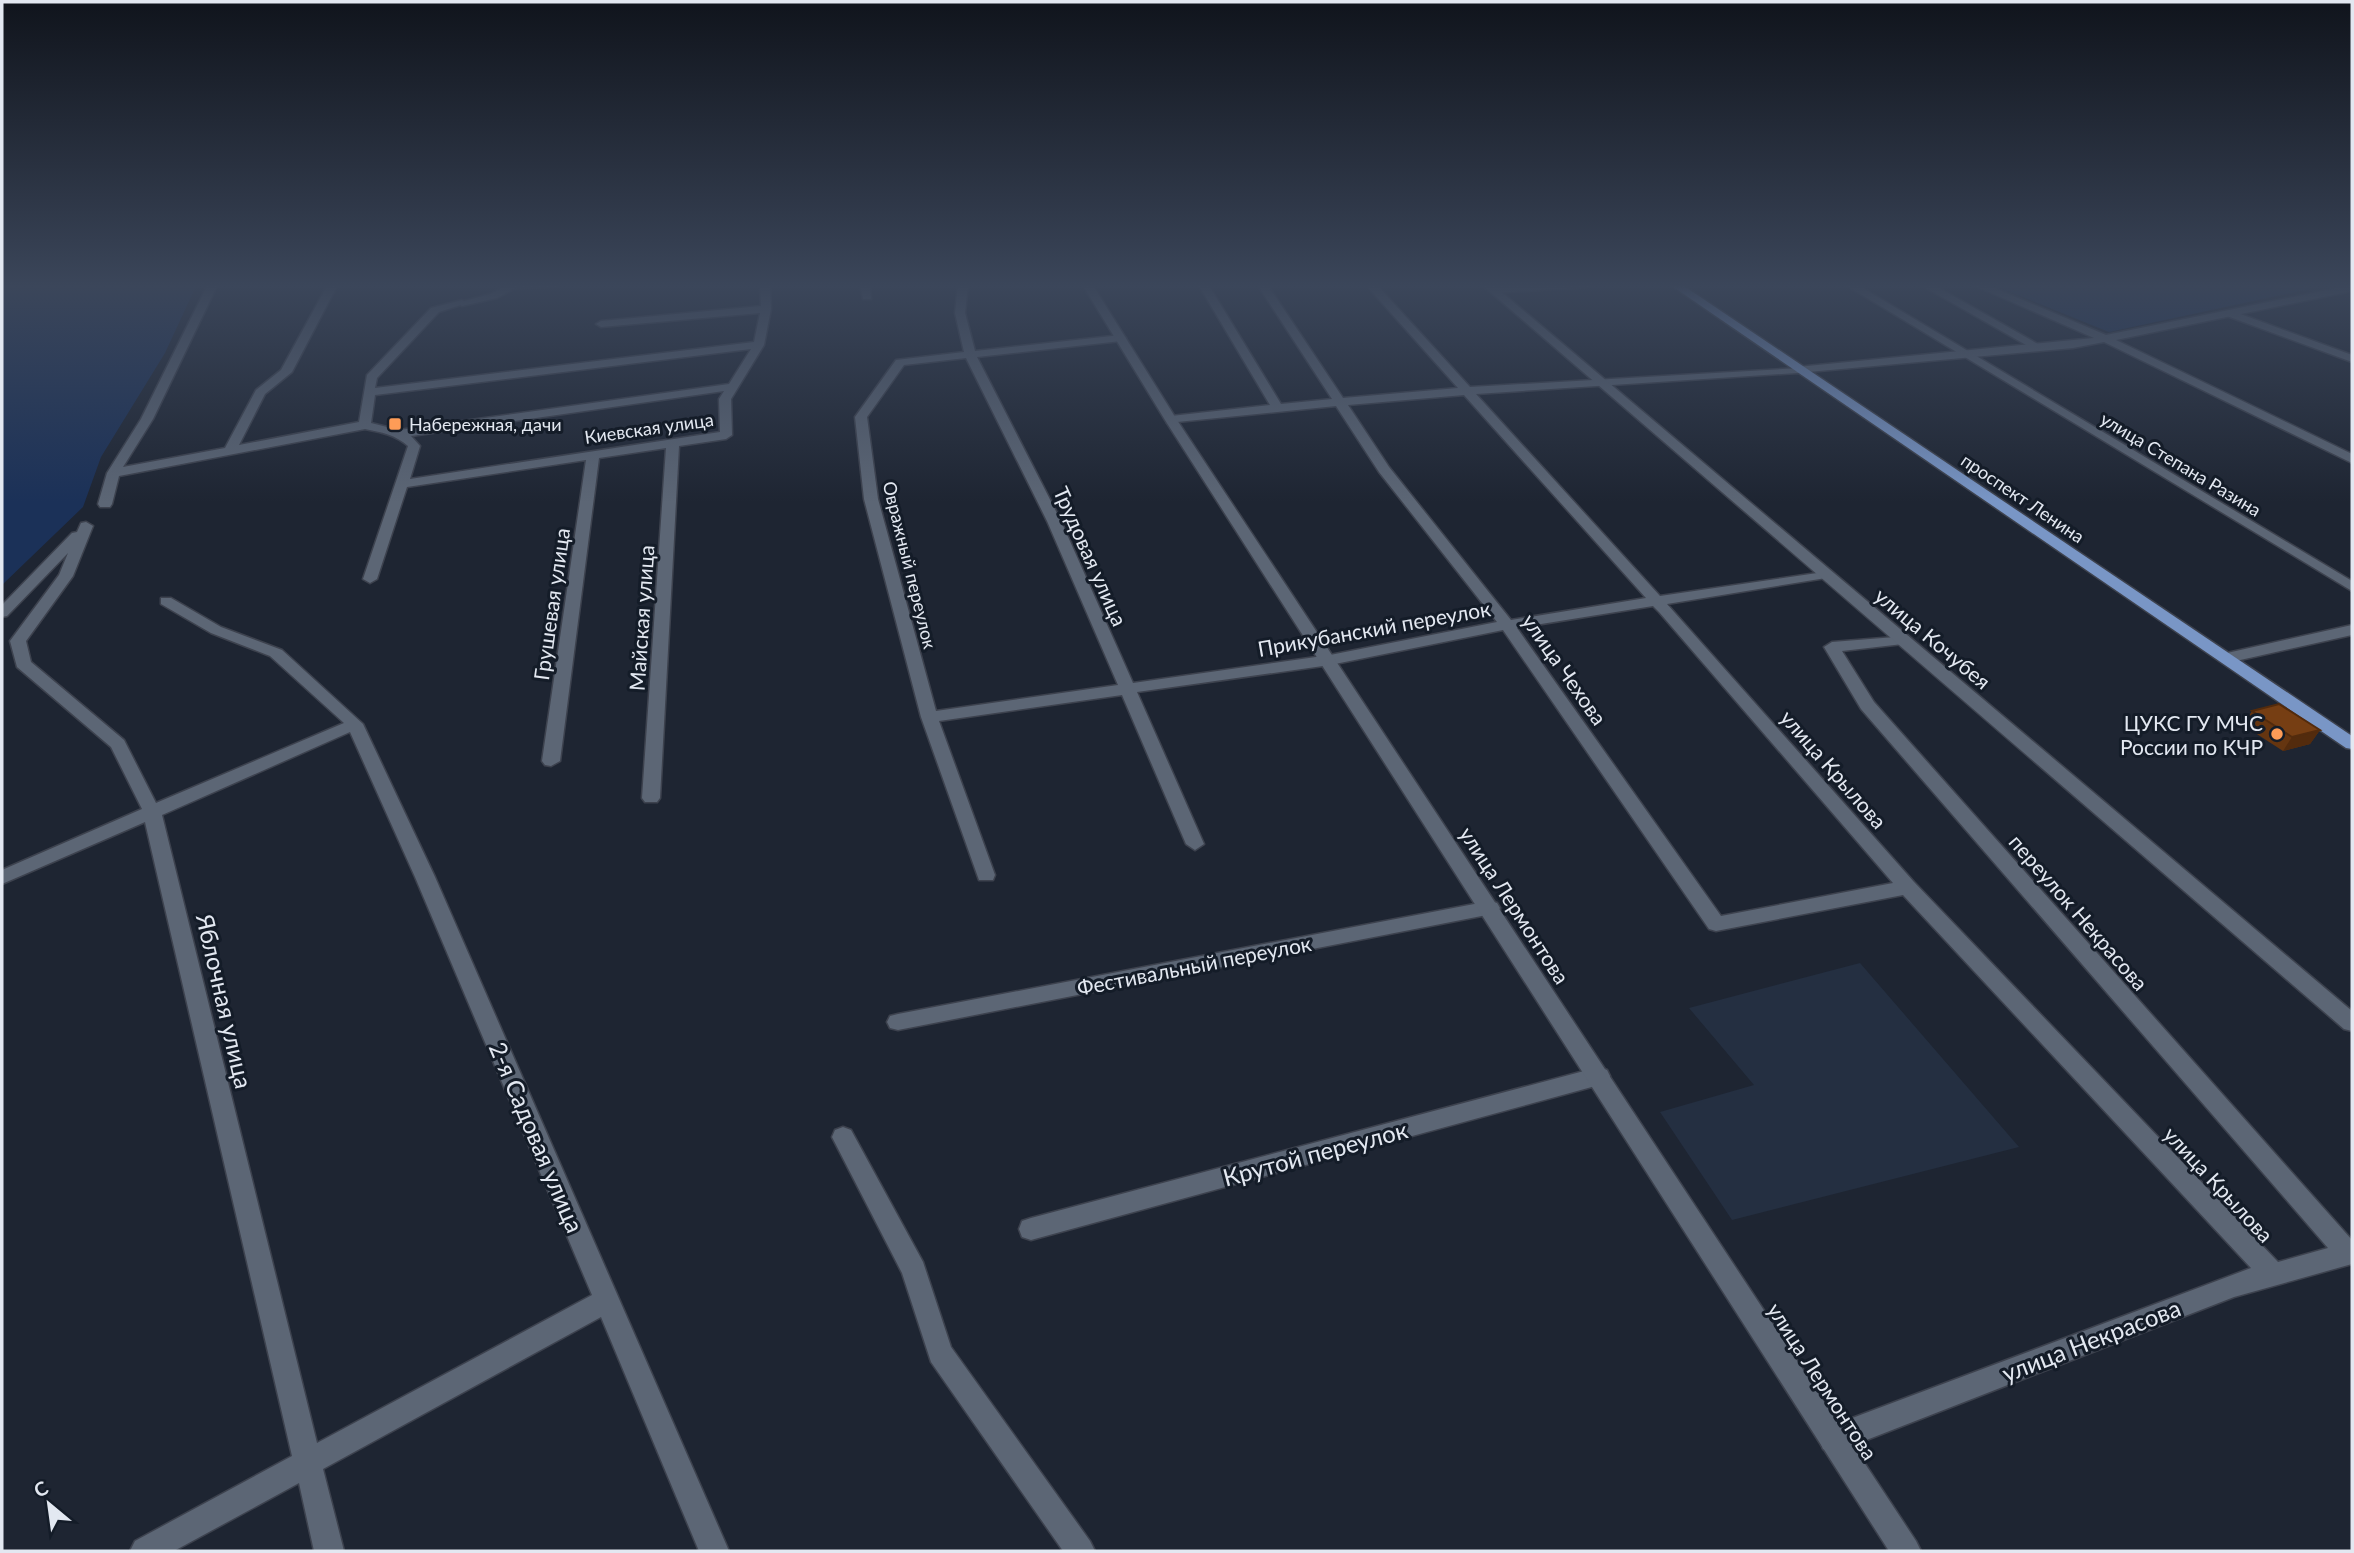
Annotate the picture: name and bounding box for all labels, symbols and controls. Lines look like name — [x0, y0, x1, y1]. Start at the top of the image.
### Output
street label: улица Степана Разина — [2097, 407, 2265, 521]
street label: Киевская улица — [583, 408, 715, 448]
place label: Набережная, дачи — [409, 413, 562, 435]
marker: Набережная, дачи — [387, 416, 403, 432]
street label: проспект Ленина — [1957, 449, 2089, 547]
street label: Овражный переулок — [879, 479, 942, 652]
street label: Трудовая улица — [1049, 482, 1133, 630]
street label: Грушевая улица — [528, 526, 574, 682]
street label: Майская улица — [623, 544, 659, 692]
street label: улица Кочубея — [1870, 582, 1996, 694]
street label: Прикубанский переулок — [1256, 595, 1493, 661]
street label: улица Чехова — [1517, 609, 1613, 729]
street label: улица Крылова — [1776, 705, 1892, 833]
place label: ЦУКС ГУ МЧС России по КЧР — [2120, 710, 2263, 759]
marker: ЦУКС ГУ МЧС России по КЧР — [2269, 726, 2285, 742]
street label: улица Лермонтова — [1455, 822, 1575, 988]
street label: переулок Некрасова — [2005, 829, 2153, 995]
street label: Яблочная улица — [191, 910, 259, 1091]
street label: Фестивальный переулок — [1075, 930, 1313, 1000]
street label: 2-я Садовая улица — [484, 1037, 590, 1237]
street label: Крутой переулок — [1220, 1114, 1411, 1192]
street label: улица Крылова — [2159, 1121, 2279, 1247]
street label: улица Некрасова — [1998, 1293, 2184, 1387]
street label: улица Лермонтова — [1763, 1298, 1883, 1464]
north arrow — [14, 1469, 84, 1539]
text: С — [29, 1475, 52, 1502]

